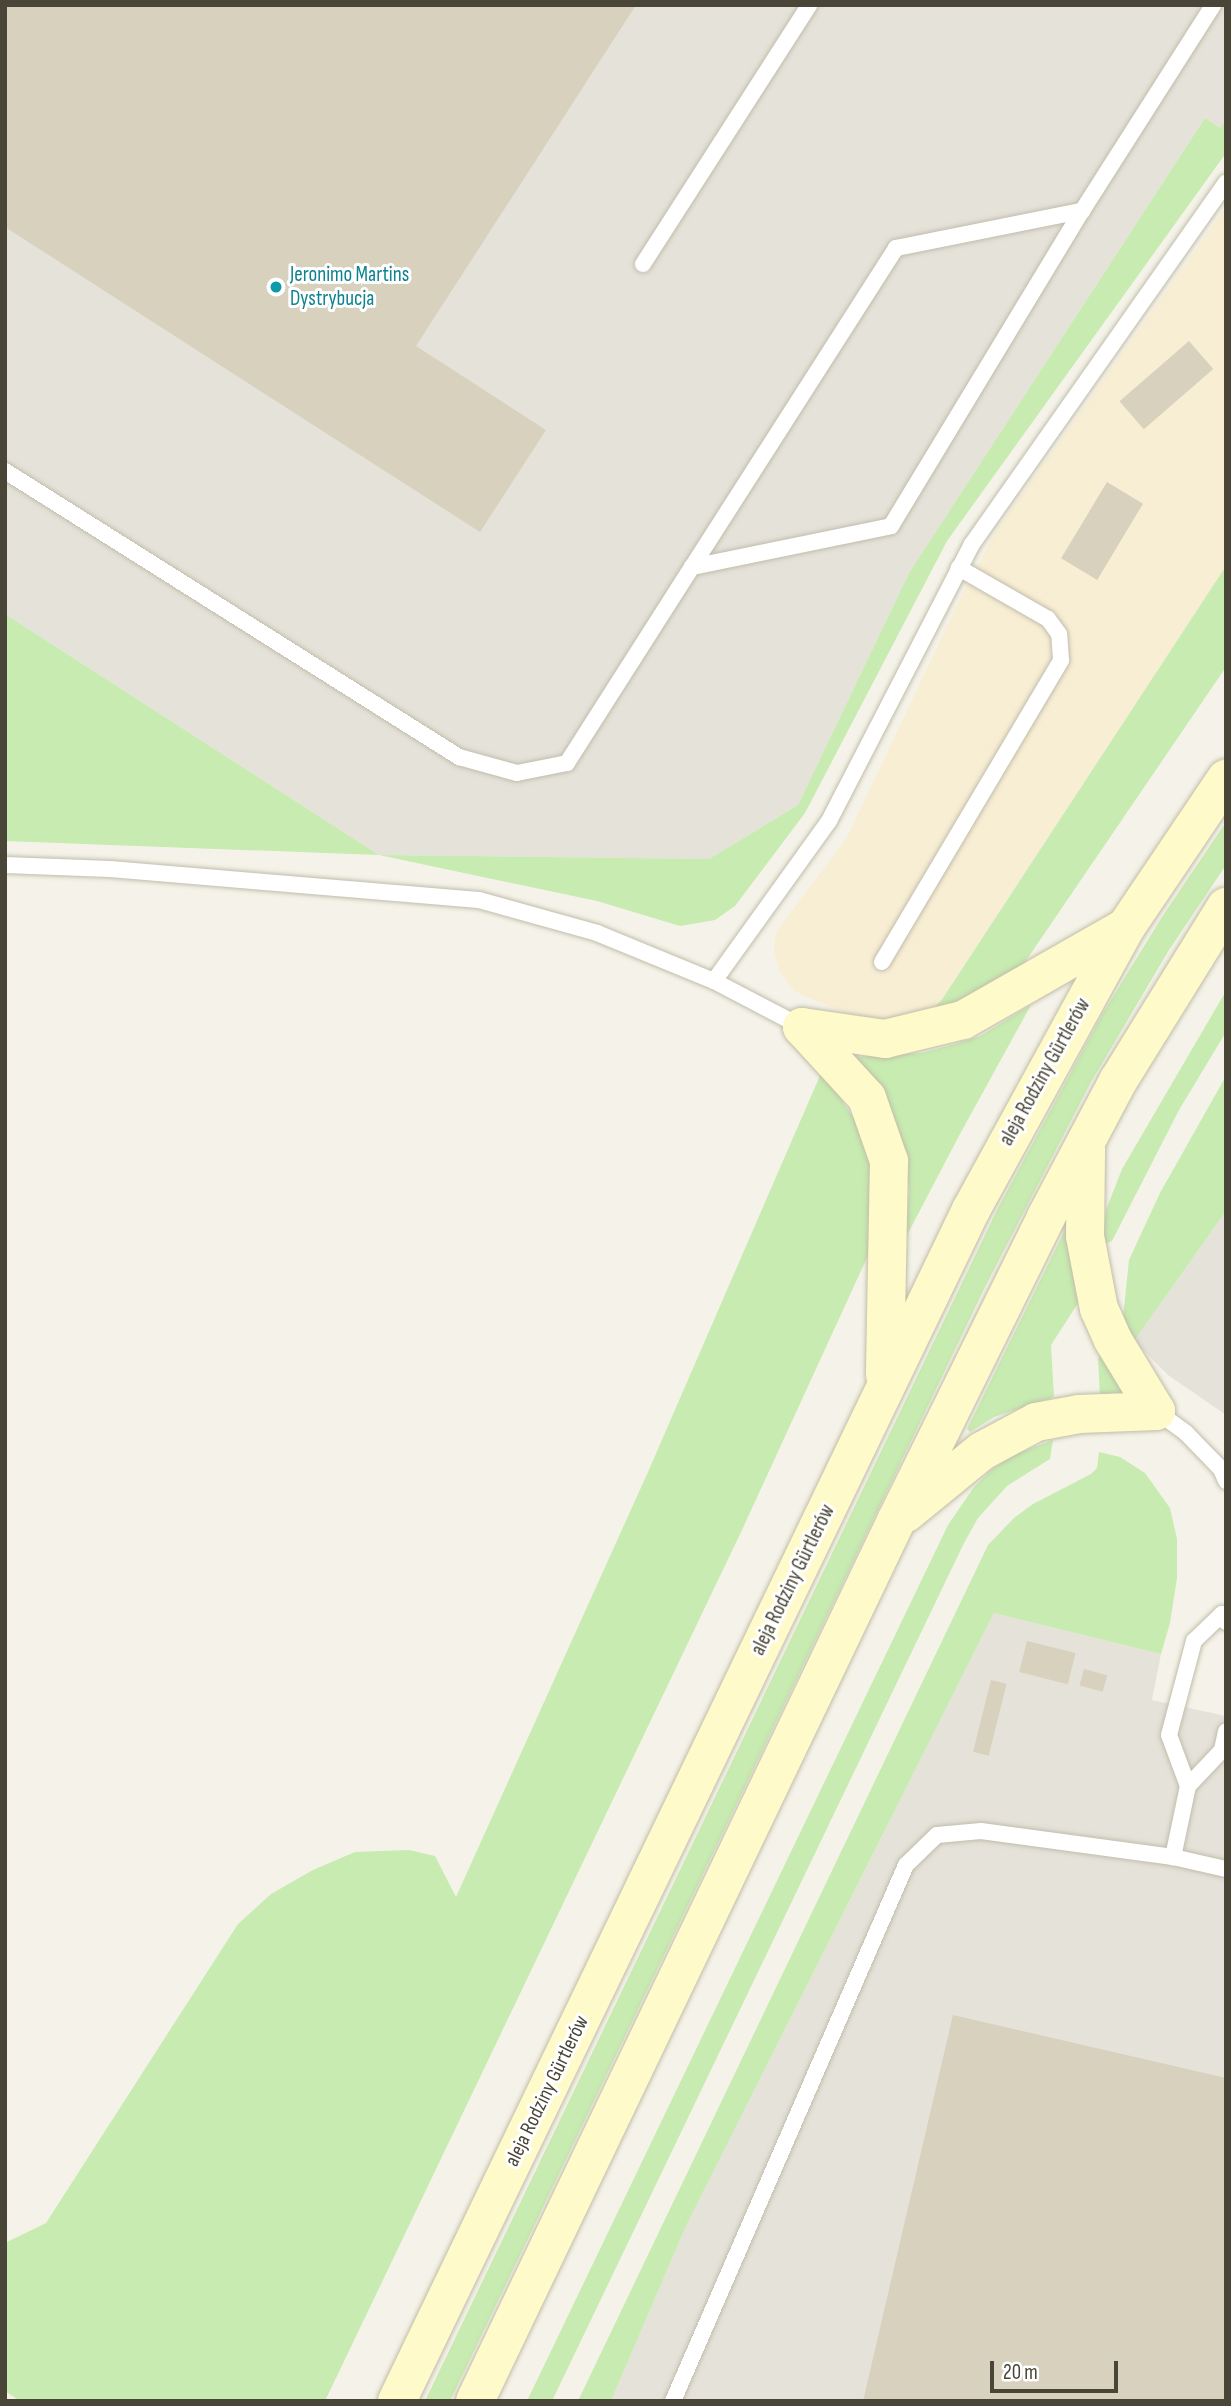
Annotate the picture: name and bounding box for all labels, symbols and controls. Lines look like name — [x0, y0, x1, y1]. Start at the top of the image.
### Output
place label: Jeronimo Martins Dystrybucja — [290, 262, 409, 312]
marker: Jeronimo Martins Dystrybucja — [268, 279, 284, 295]
street label: aleja Rodziny Gürtlerów — [994, 994, 1096, 1150]
street label: aleja Rodziny Gürtlerów — [746, 1500, 840, 1660]
street label: aleja Rodziny Gürtlerów — [500, 2011, 594, 2171]
scale bar — [993, 2346, 1121, 2390]
text: 20 m — [1003, 2360, 1038, 2385]

